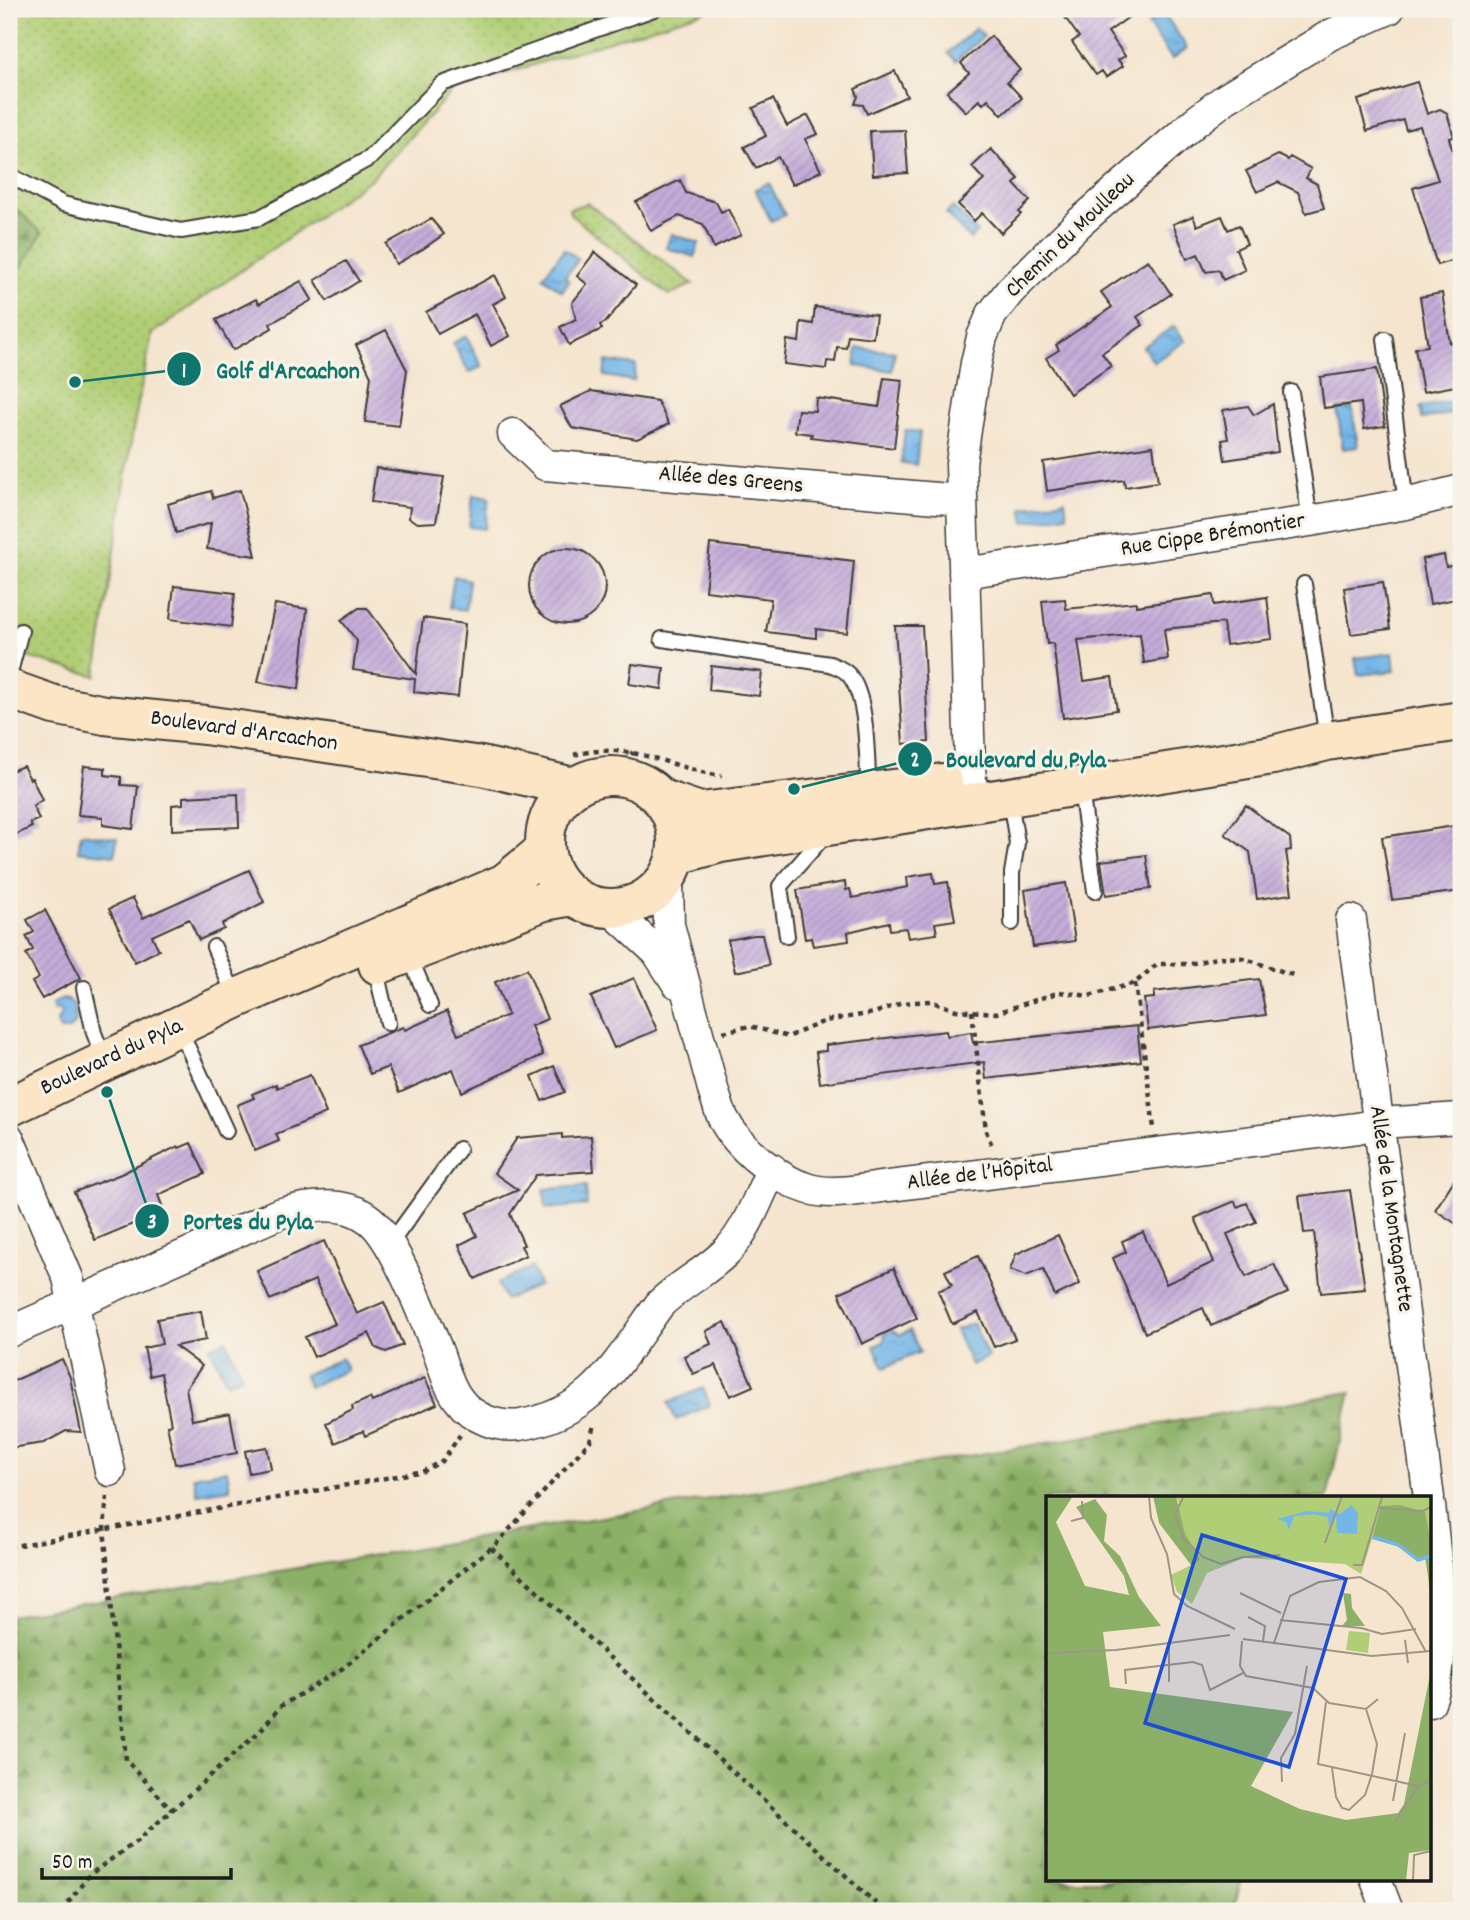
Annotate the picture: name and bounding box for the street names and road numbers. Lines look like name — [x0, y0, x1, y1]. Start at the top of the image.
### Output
street label: Chemin du Moulleau — [999, 165, 1143, 307]
street label: Allée des Greens — [657, 458, 805, 504]
street label: Rue Cippe Brémontier — [1119, 505, 1308, 567]
street label: Boulevard d'Arcachon — [148, 703, 340, 761]
street label: Boulevard du Pyla — [35, 1010, 190, 1105]
street label: Allée de la Montagnette — [1359, 1104, 1421, 1314]
street label: Allée de l’Hôpital — [905, 1150, 1055, 1200]

